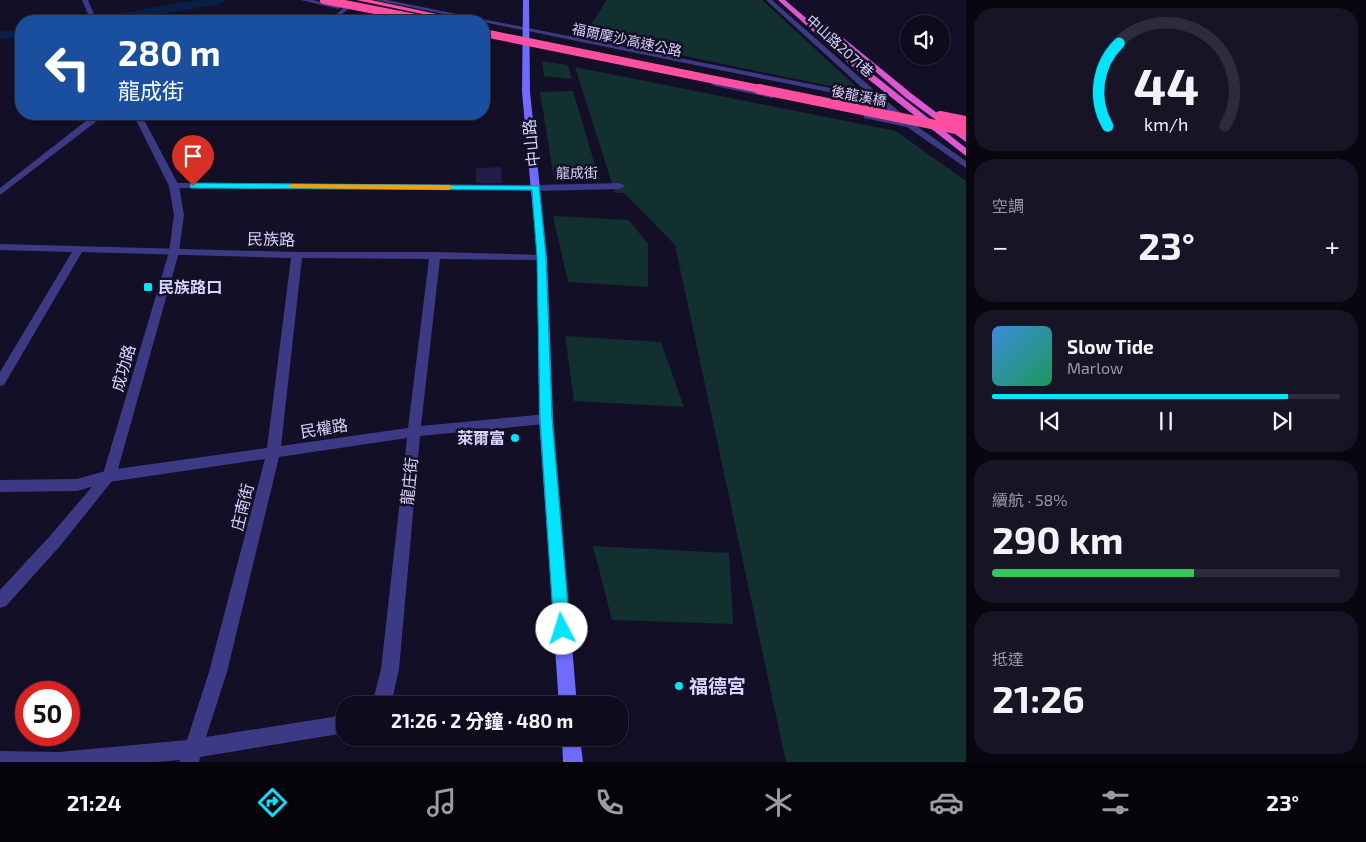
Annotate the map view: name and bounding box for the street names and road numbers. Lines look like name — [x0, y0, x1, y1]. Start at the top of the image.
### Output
street label: 中山路2071巷 — [803, 11, 878, 80]
street label: 福爾摩沙高速公路 — [571, 20, 684, 59]
street label: 後龍溪橋 — [830, 82, 888, 109]
street label: 中山路 — [519, 118, 542, 168]
street label: 龍成街 — [556, 164, 598, 181]
street label: 民族路 — [247, 229, 295, 248]
street label: 成功路 — [107, 342, 138, 394]
street label: 民權路 — [299, 414, 349, 441]
street label: 龍庄街 — [397, 456, 420, 506]
street label: 庄南街 — [226, 481, 257, 532]

